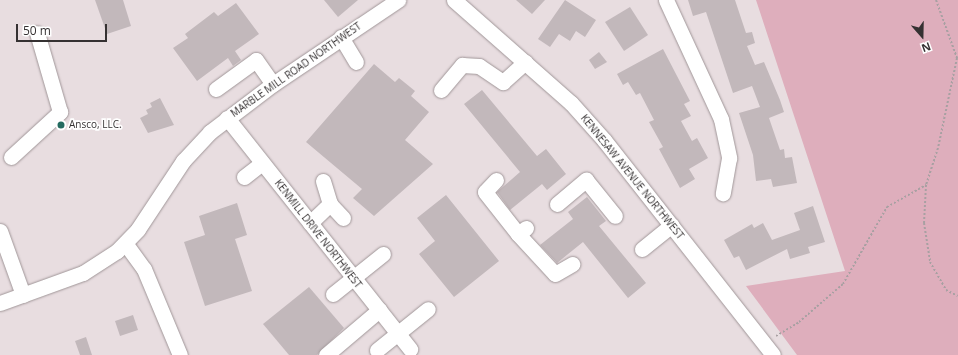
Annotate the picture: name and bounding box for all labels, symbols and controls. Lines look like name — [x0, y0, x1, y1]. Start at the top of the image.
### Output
scale bar — [18, 16, 109, 42]
north arrow — [902, 16, 942, 56]
street label: MARBLE MILL ROAD NORTHWEST — [228, 20, 364, 120]
text: 50 m — [23, 22, 51, 39]
text: N — [920, 39, 933, 56]
street label: KENNESAW AVENUE NORTHWEST — [578, 112, 686, 242]
place label: Ansco, LLC. — [69, 119, 122, 131]
marker: Ansco, LLC. — [56, 120, 66, 130]
street label: KENMILL DRIVE NORTHWEST — [272, 177, 364, 291]

